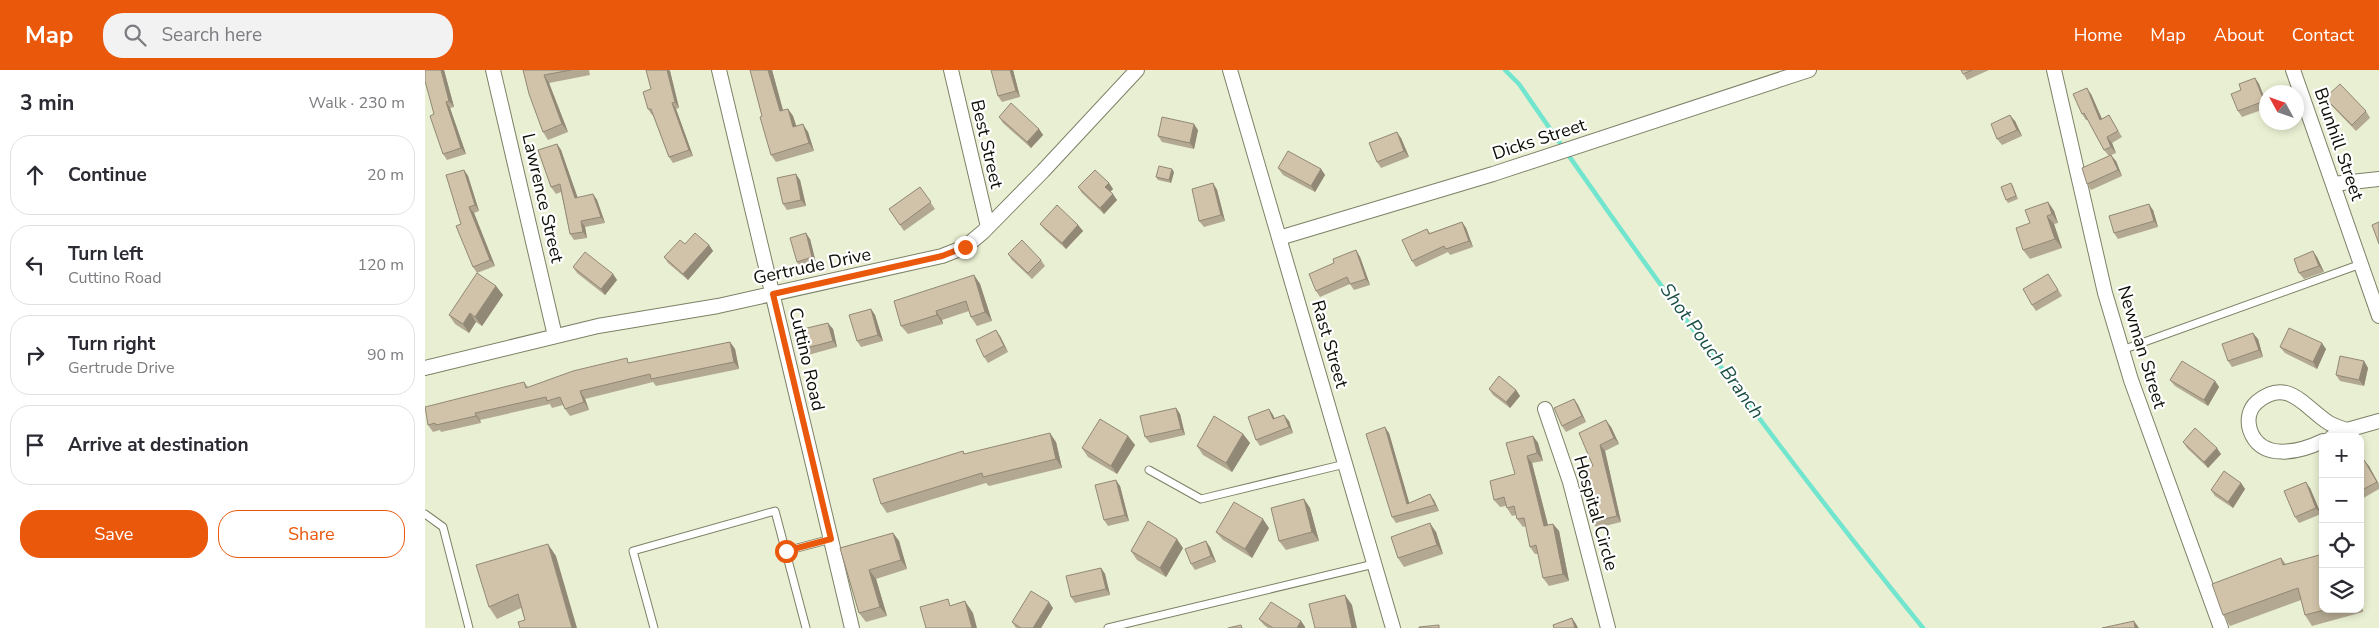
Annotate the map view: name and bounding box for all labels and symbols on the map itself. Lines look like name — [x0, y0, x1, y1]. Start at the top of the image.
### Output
street label: Brunhill Street — [2308, 84, 2370, 204]
north arrow — [2259, 85, 2304, 130]
street label: Best Street — [965, 97, 1009, 191]
street label: Dicks Street — [1489, 112, 1590, 165]
street label: Lawrence Street — [516, 131, 570, 266]
route end — [954, 236, 977, 259]
street label: Gertrude Drive — [751, 242, 873, 290]
water label: Shot Pouch Branch — [1654, 278, 1770, 424]
street label: Newman Street — [2112, 283, 2172, 412]
street label: Rast Street — [1306, 297, 1354, 391]
street label: Cuttino Road — [783, 305, 831, 413]
street label: Hospital Circle — [1568, 453, 1624, 573]
route start — [775, 540, 798, 563]

